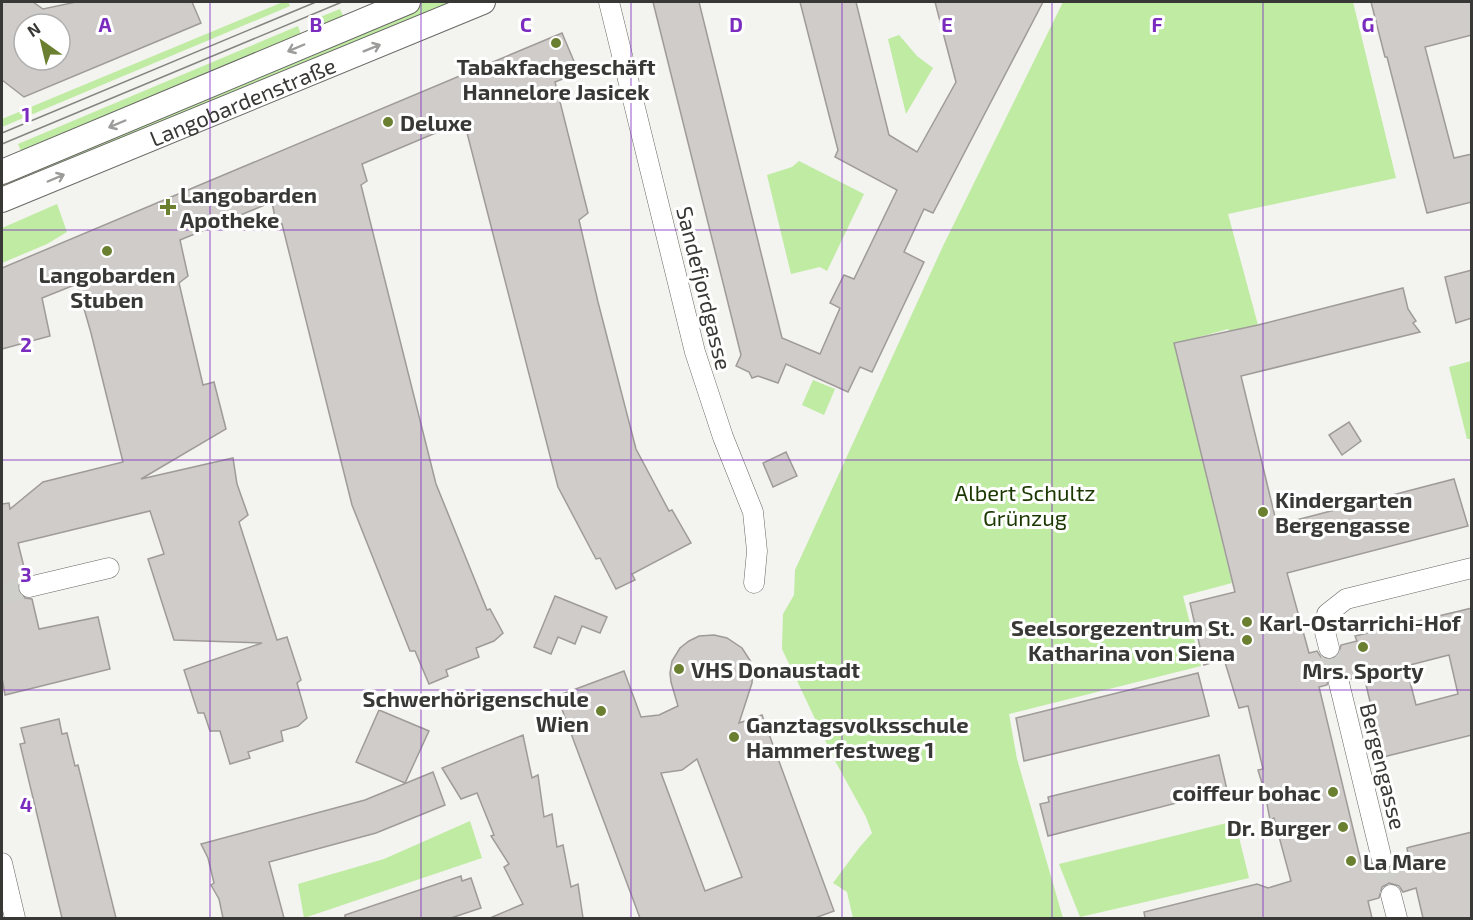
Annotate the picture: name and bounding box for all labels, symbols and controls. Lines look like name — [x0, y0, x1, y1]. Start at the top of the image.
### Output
north arrow — [12, 12, 72, 72]
text: A — [98, 12, 112, 36]
text: B — [310, 12, 322, 36]
text: C — [520, 12, 532, 36]
text: D — [729, 12, 743, 36]
text: E — [941, 12, 953, 36]
text: F — [1151, 12, 1163, 36]
text: G — [1362, 12, 1374, 36]
text: N — [23, 18, 43, 40]
marker: Tabakfachgeschäft Hannelore Jasicek — [549, 36, 563, 50]
one-way arrow — [362, 42, 380, 53]
one-way arrow — [288, 43, 306, 54]
street label: Langobardenstraße — [146, 51, 339, 151]
place label: Tabakfachgeschäft Hannelore Jasicek — [456, 53, 656, 104]
text: 1 — [22, 102, 30, 126]
place label: Deluxe — [400, 109, 472, 135]
marker: Deluxe — [381, 115, 395, 129]
one-way arrow — [108, 119, 126, 130]
one-way arrow — [46, 172, 64, 183]
place label: Langobarden Apotheke — [180, 181, 317, 232]
marker: Langobarden Apotheke — [161, 200, 175, 214]
street label: Sandefjordgasse — [671, 204, 738, 373]
marker: Langobarden Stuben — [100, 244, 114, 258]
place label: Langobarden Stuben — [39, 261, 175, 312]
text: 2 — [20, 332, 32, 356]
park label: Albert Schultz Grünzug — [954, 479, 1096, 530]
place label: Kindergarten Bergengasse — [1275, 486, 1412, 537]
marker: Kindergarten Bergengasse — [1256, 505, 1270, 519]
text: 3 — [20, 562, 32, 586]
place label: Karl-Ostarrichi-Hof — [1259, 609, 1462, 635]
place label: Seelsorgezentrum St. Katharina von Siena — [1011, 614, 1235, 665]
marker: Karl-Ostarrichi-Hof — [1240, 615, 1254, 629]
marker: Seelsorgezentrum St. Katharina von Siena — [1240, 633, 1254, 647]
marker: Mrs. Sporty — [1356, 640, 1370, 654]
place label: VHS Donaustadt — [691, 656, 860, 682]
place label: Mrs. Sporty — [1302, 657, 1424, 684]
marker: VHS Donaustadt — [672, 662, 686, 676]
place label: Schwerhörigenschule Wien — [363, 685, 589, 736]
street label: Bergengasse — [1356, 700, 1412, 832]
marker: Schwerhörigenschule Wien — [594, 704, 608, 718]
place label: Ganztagsvolksschule Hammerfestweg 1 — [746, 711, 969, 762]
marker: Ganztagsvolksschule Hammerfestweg 1 — [727, 730, 741, 744]
place label: coiffeur bohac — [1172, 779, 1321, 805]
marker: coiffeur bohac — [1326, 785, 1340, 799]
text: 4 — [20, 792, 33, 816]
place label: Dr. Burger — [1227, 814, 1332, 840]
marker: Dr. Burger — [1336, 820, 1350, 834]
place label: La Mare — [1363, 848, 1446, 874]
marker: La Mare — [1344, 854, 1358, 868]

